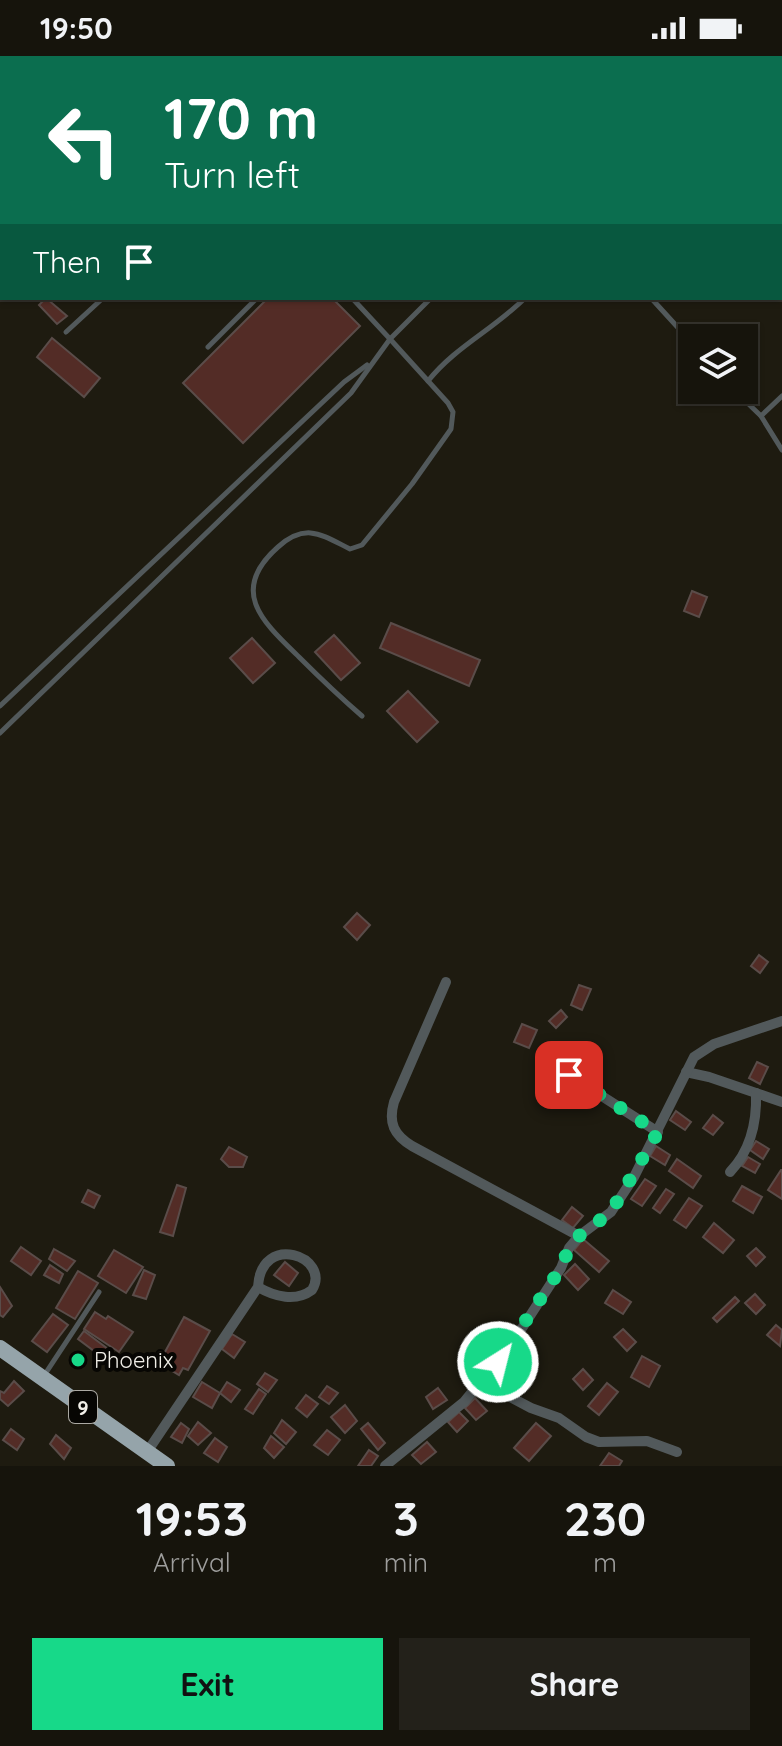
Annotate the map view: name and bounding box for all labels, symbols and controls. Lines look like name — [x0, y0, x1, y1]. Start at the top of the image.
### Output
text: 19:50 — [40, 9, 113, 47]
text: 170 m — [164, 83, 318, 153]
icon: left — [32, 88, 136, 192]
text: Turn left — [164, 152, 300, 197]
icon: arrive — [117, 240, 161, 284]
text: Then — [32, 243, 101, 281]
map controls — [678, 324, 758, 404]
button: layers — [678, 324, 758, 404]
pin — [535, 1041, 603, 1109]
icon: arrive — [547, 1053, 591, 1097]
position arrow — [456, 1320, 540, 1404]
place label: Phoenix — [94, 1346, 173, 1374]
marker: Phoenix — [69, 1351, 87, 1369]
road number: 9 — [69, 1391, 97, 1423]
text: 19:53 — [136, 1488, 248, 1548]
text: 3 — [393, 1488, 419, 1548]
text: 230 — [564, 1488, 646, 1548]
text: Arrival — [153, 1546, 231, 1579]
text: min — [384, 1546, 428, 1579]
text: m — [593, 1546, 617, 1579]
button: Exit — [32, 1638, 383, 1730]
button: Share — [399, 1638, 750, 1730]

